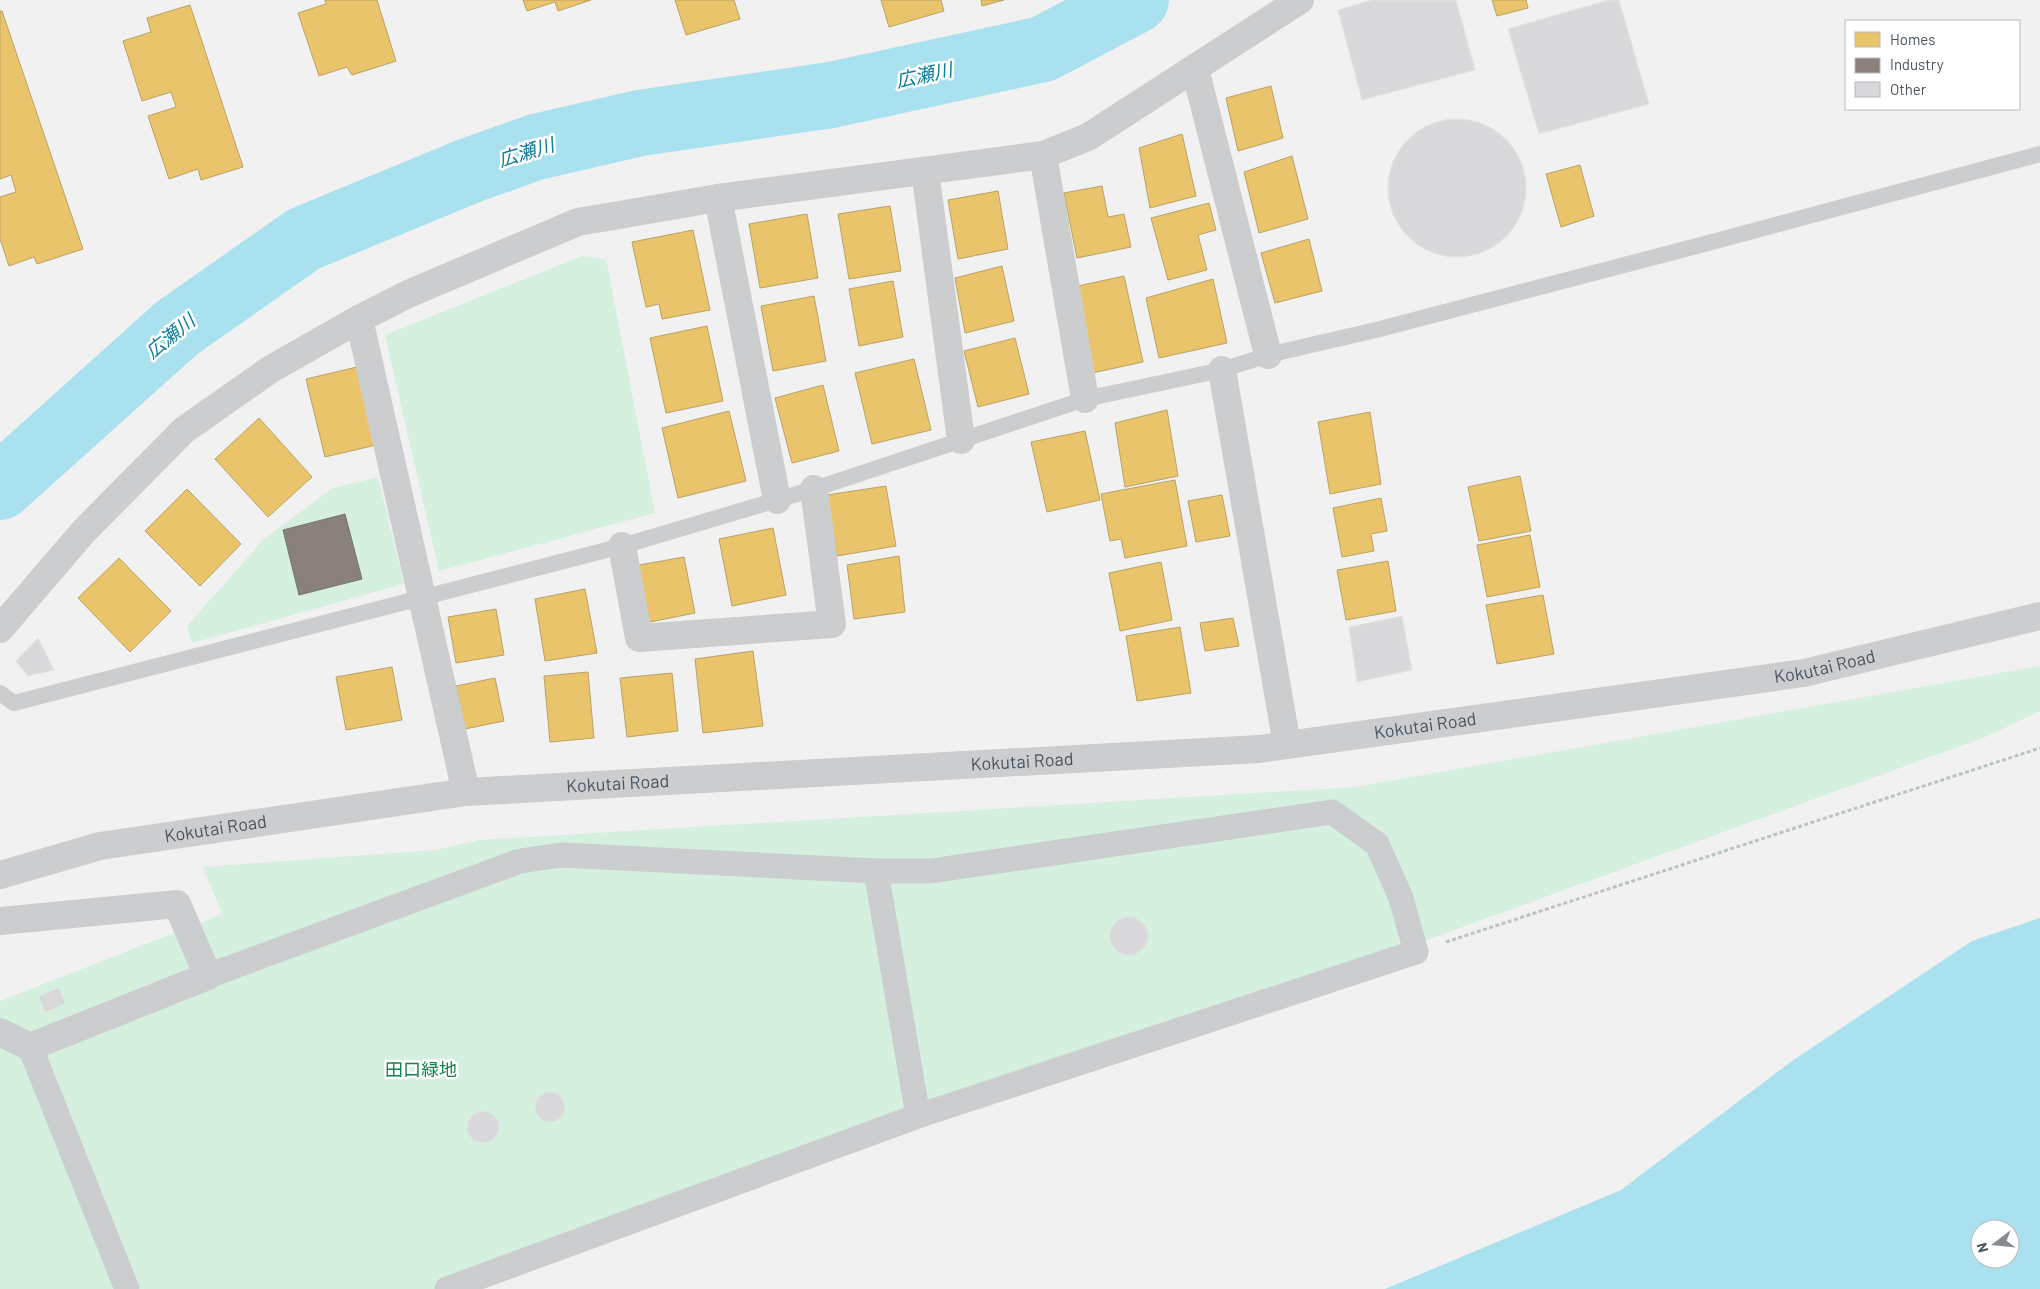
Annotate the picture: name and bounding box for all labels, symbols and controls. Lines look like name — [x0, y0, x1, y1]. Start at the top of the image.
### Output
legend — [1845, 20, 2020, 110]
text: Homes — [1890, 30, 1935, 48]
text: Industry — [1890, 55, 1944, 73]
water label: 広瀬川 — [894, 57, 956, 92]
text: Other — [1890, 80, 1927, 98]
water label: 広瀬川 — [495, 132, 558, 171]
water label: 広瀬川 — [140, 307, 201, 362]
street label: Kokutai Road — [1773, 644, 1877, 687]
street label: Kokutai Road — [1372, 707, 1478, 743]
street label: Kokutai Road — [970, 747, 1074, 775]
street label: Kokutai Road — [566, 769, 670, 797]
street label: Kokutai Road — [163, 810, 268, 846]
park label: 田口緑地 — [385, 1058, 457, 1080]
north arrow — [1970, 1219, 2020, 1269]
text: N — [1973, 1241, 1991, 1255]

